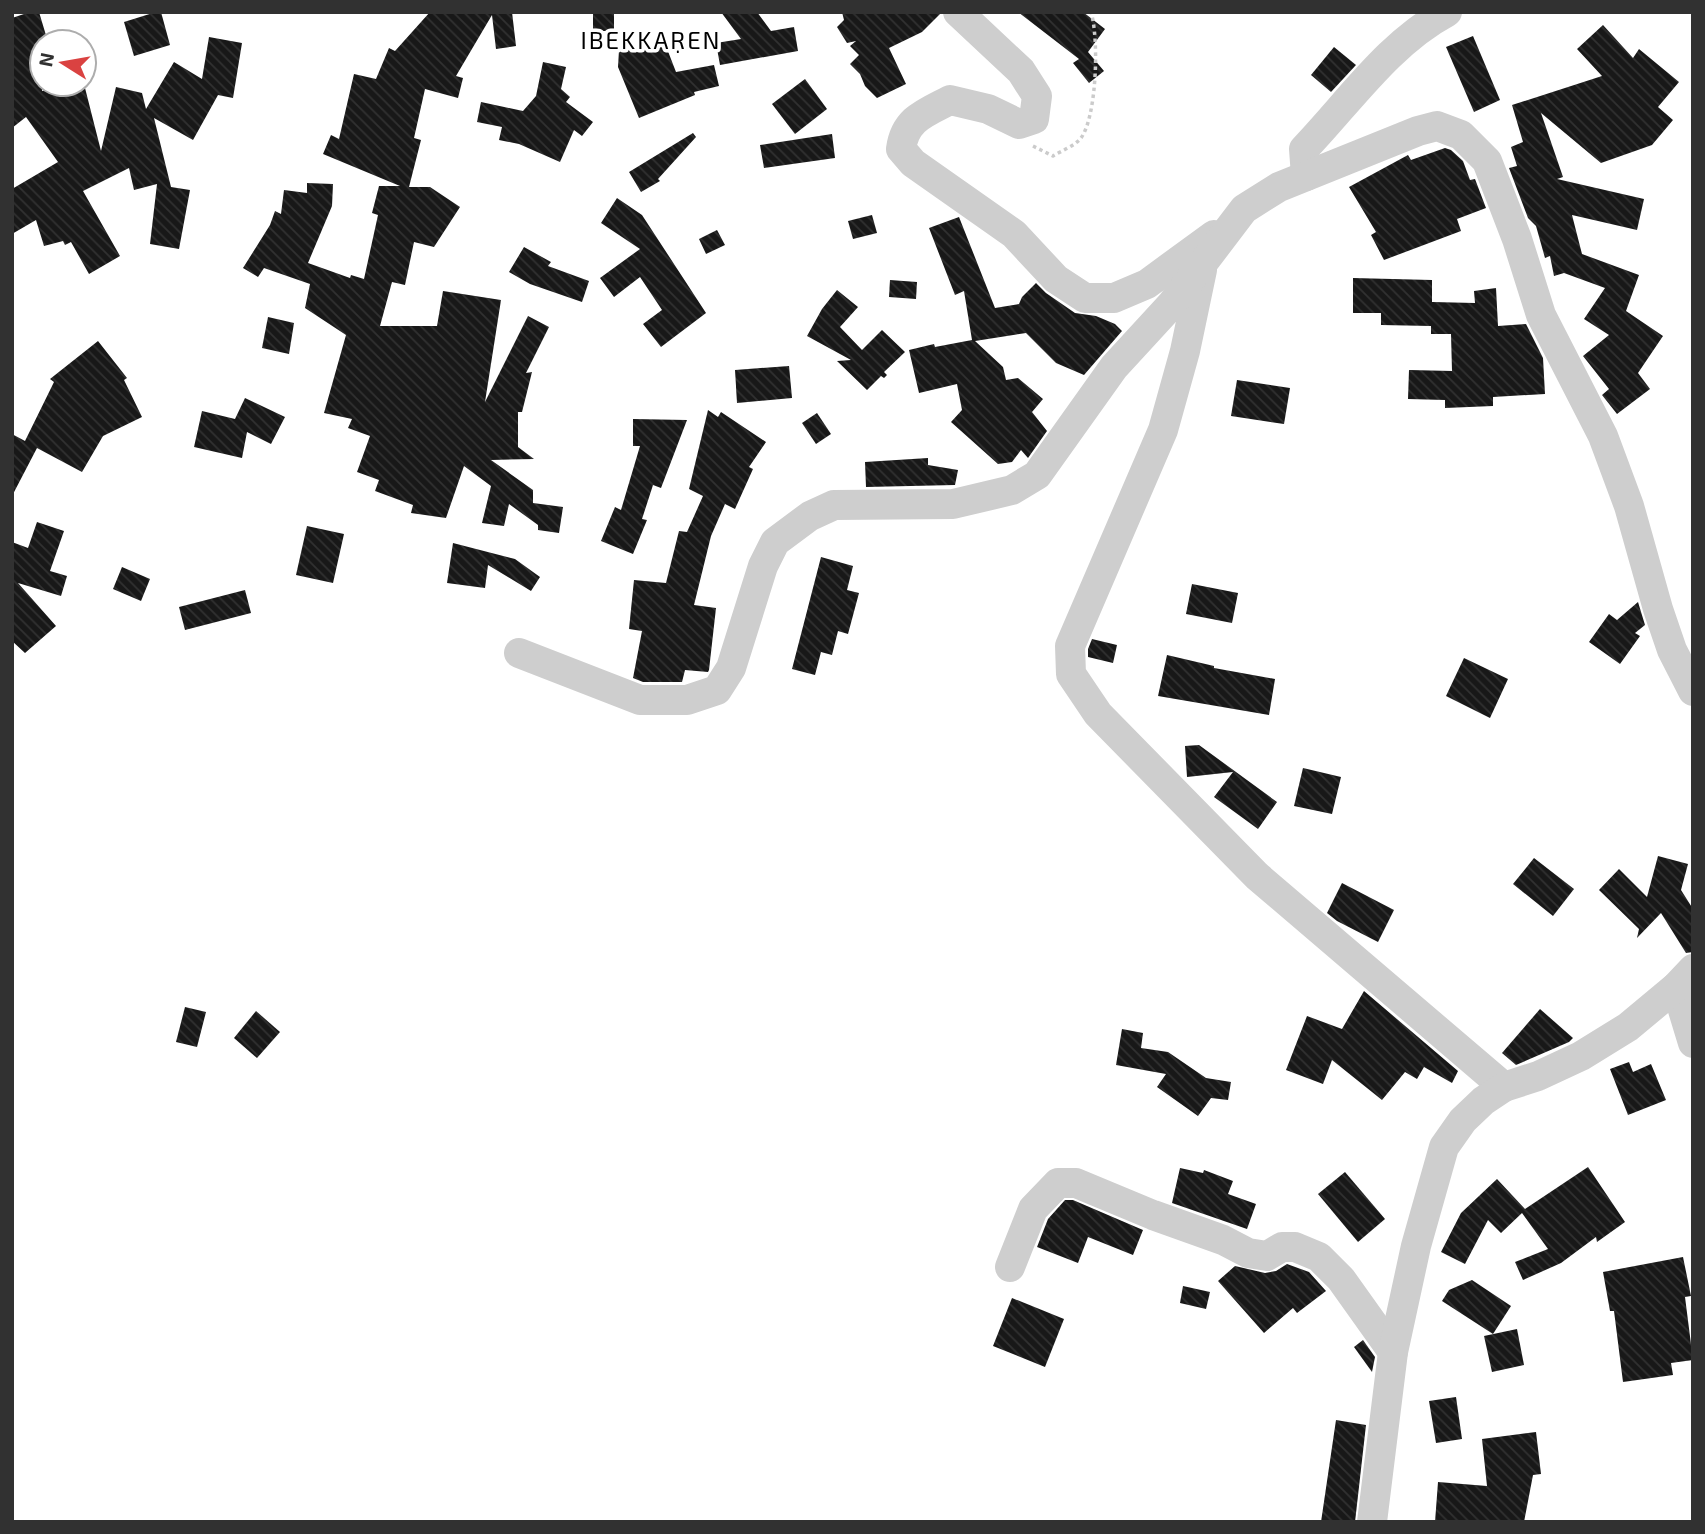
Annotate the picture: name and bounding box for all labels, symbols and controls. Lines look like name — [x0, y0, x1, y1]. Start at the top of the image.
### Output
district label: IBEKKAṚEN — [580, 25, 722, 54]
north arrow — [28, 28, 98, 98]
text: N — [33, 51, 58, 69]

